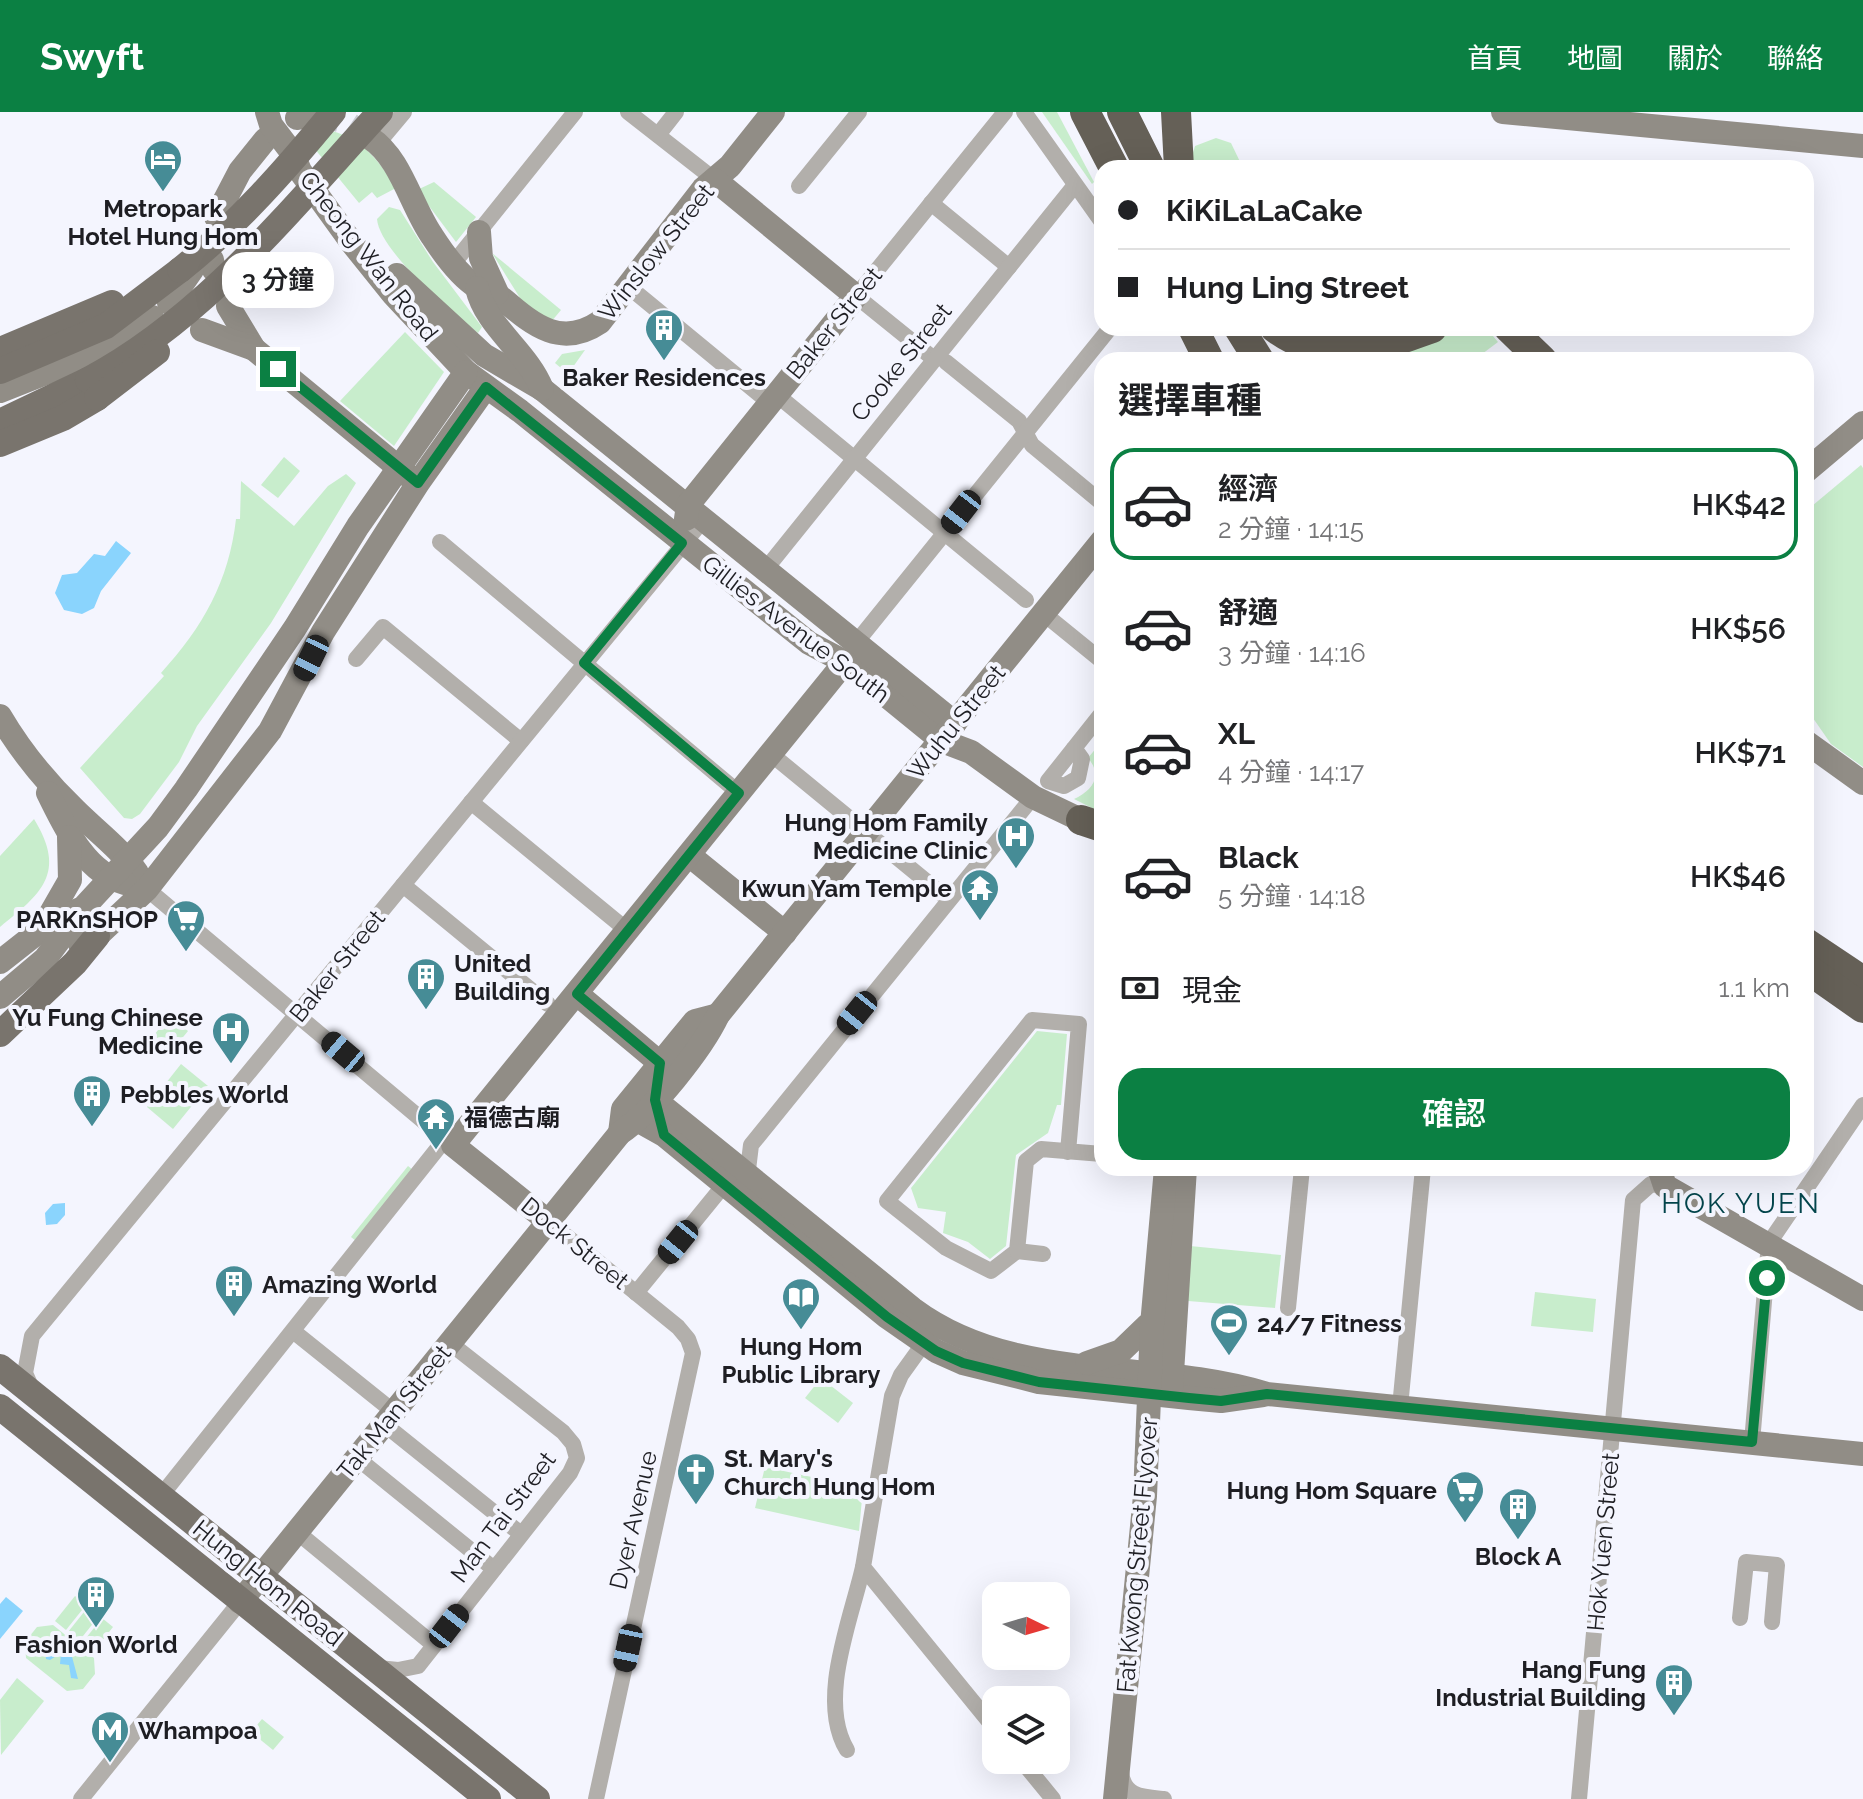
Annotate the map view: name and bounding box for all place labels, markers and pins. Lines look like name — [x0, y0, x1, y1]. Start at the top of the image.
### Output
hotel icon: Metropark Hotel Hung Hom — [142, 138, 184, 193]
place label: Metropark Hotel Hung Hom — [68, 194, 258, 251]
building icon: Baker Residences — [643, 307, 685, 362]
place label: Baker Residences — [562, 363, 766, 392]
place label: Hung Hom Family Medicine Clinic — [784, 808, 988, 865]
hospital icon: Hung Hom Family Medicine Clinic — [995, 815, 1037, 870]
temple icon: Kwun Yam Temple — [959, 867, 1001, 922]
place label: Kwun Yam Temple — [741, 874, 952, 903]
supermarket icon: PARKnSHOP — [165, 898, 207, 953]
place label: PARKnSHOP — [16, 905, 158, 934]
place label: United Building — [454, 949, 550, 1006]
building icon: United Building — [405, 956, 447, 1011]
place label: Yu Fung Chinese Medicine — [12, 1003, 203, 1060]
hospital icon: Yu Fung Chinese Medicine — [210, 1010, 252, 1065]
building icon: Pebbles World — [71, 1073, 113, 1128]
place label: Pebbles World — [120, 1080, 289, 1109]
temple icon: 福德古廟 — [415, 1096, 457, 1151]
place label: 福德古廟 — [464, 1103, 560, 1132]
building icon: Amazing World — [213, 1263, 255, 1318]
place label: Amazing World — [262, 1270, 437, 1299]
library icon: Hung Hom Public Library — [780, 1276, 822, 1331]
sports icon: 24/7 Fitness — [1208, 1302, 1250, 1357]
place label: 24/7 Fitness — [1257, 1309, 1402, 1338]
place label: Hung Hom Public Library — [722, 1332, 880, 1389]
place label: St. Mary's Church Hung Hom — [724, 1444, 935, 1501]
church icon: St. Mary's Church Hung Hom — [675, 1451, 717, 1506]
supermarket icon: Hung Hom Square — [1444, 1469, 1486, 1524]
place label: Hung Hom Square — [1226, 1476, 1437, 1505]
building icon: Block A — [1497, 1486, 1539, 1541]
place label: Block A — [1475, 1542, 1562, 1571]
building icon: Fashion World — [75, 1574, 117, 1629]
place label: Fashion World — [14, 1630, 178, 1659]
place label: Hang Fung Industrial Building — [1435, 1655, 1646, 1712]
building icon: Hang Fung Industrial Building — [1653, 1662, 1695, 1717]
metro station icon: Whampoa — [89, 1709, 131, 1764]
place label: Whampoa — [138, 1716, 258, 1745]

